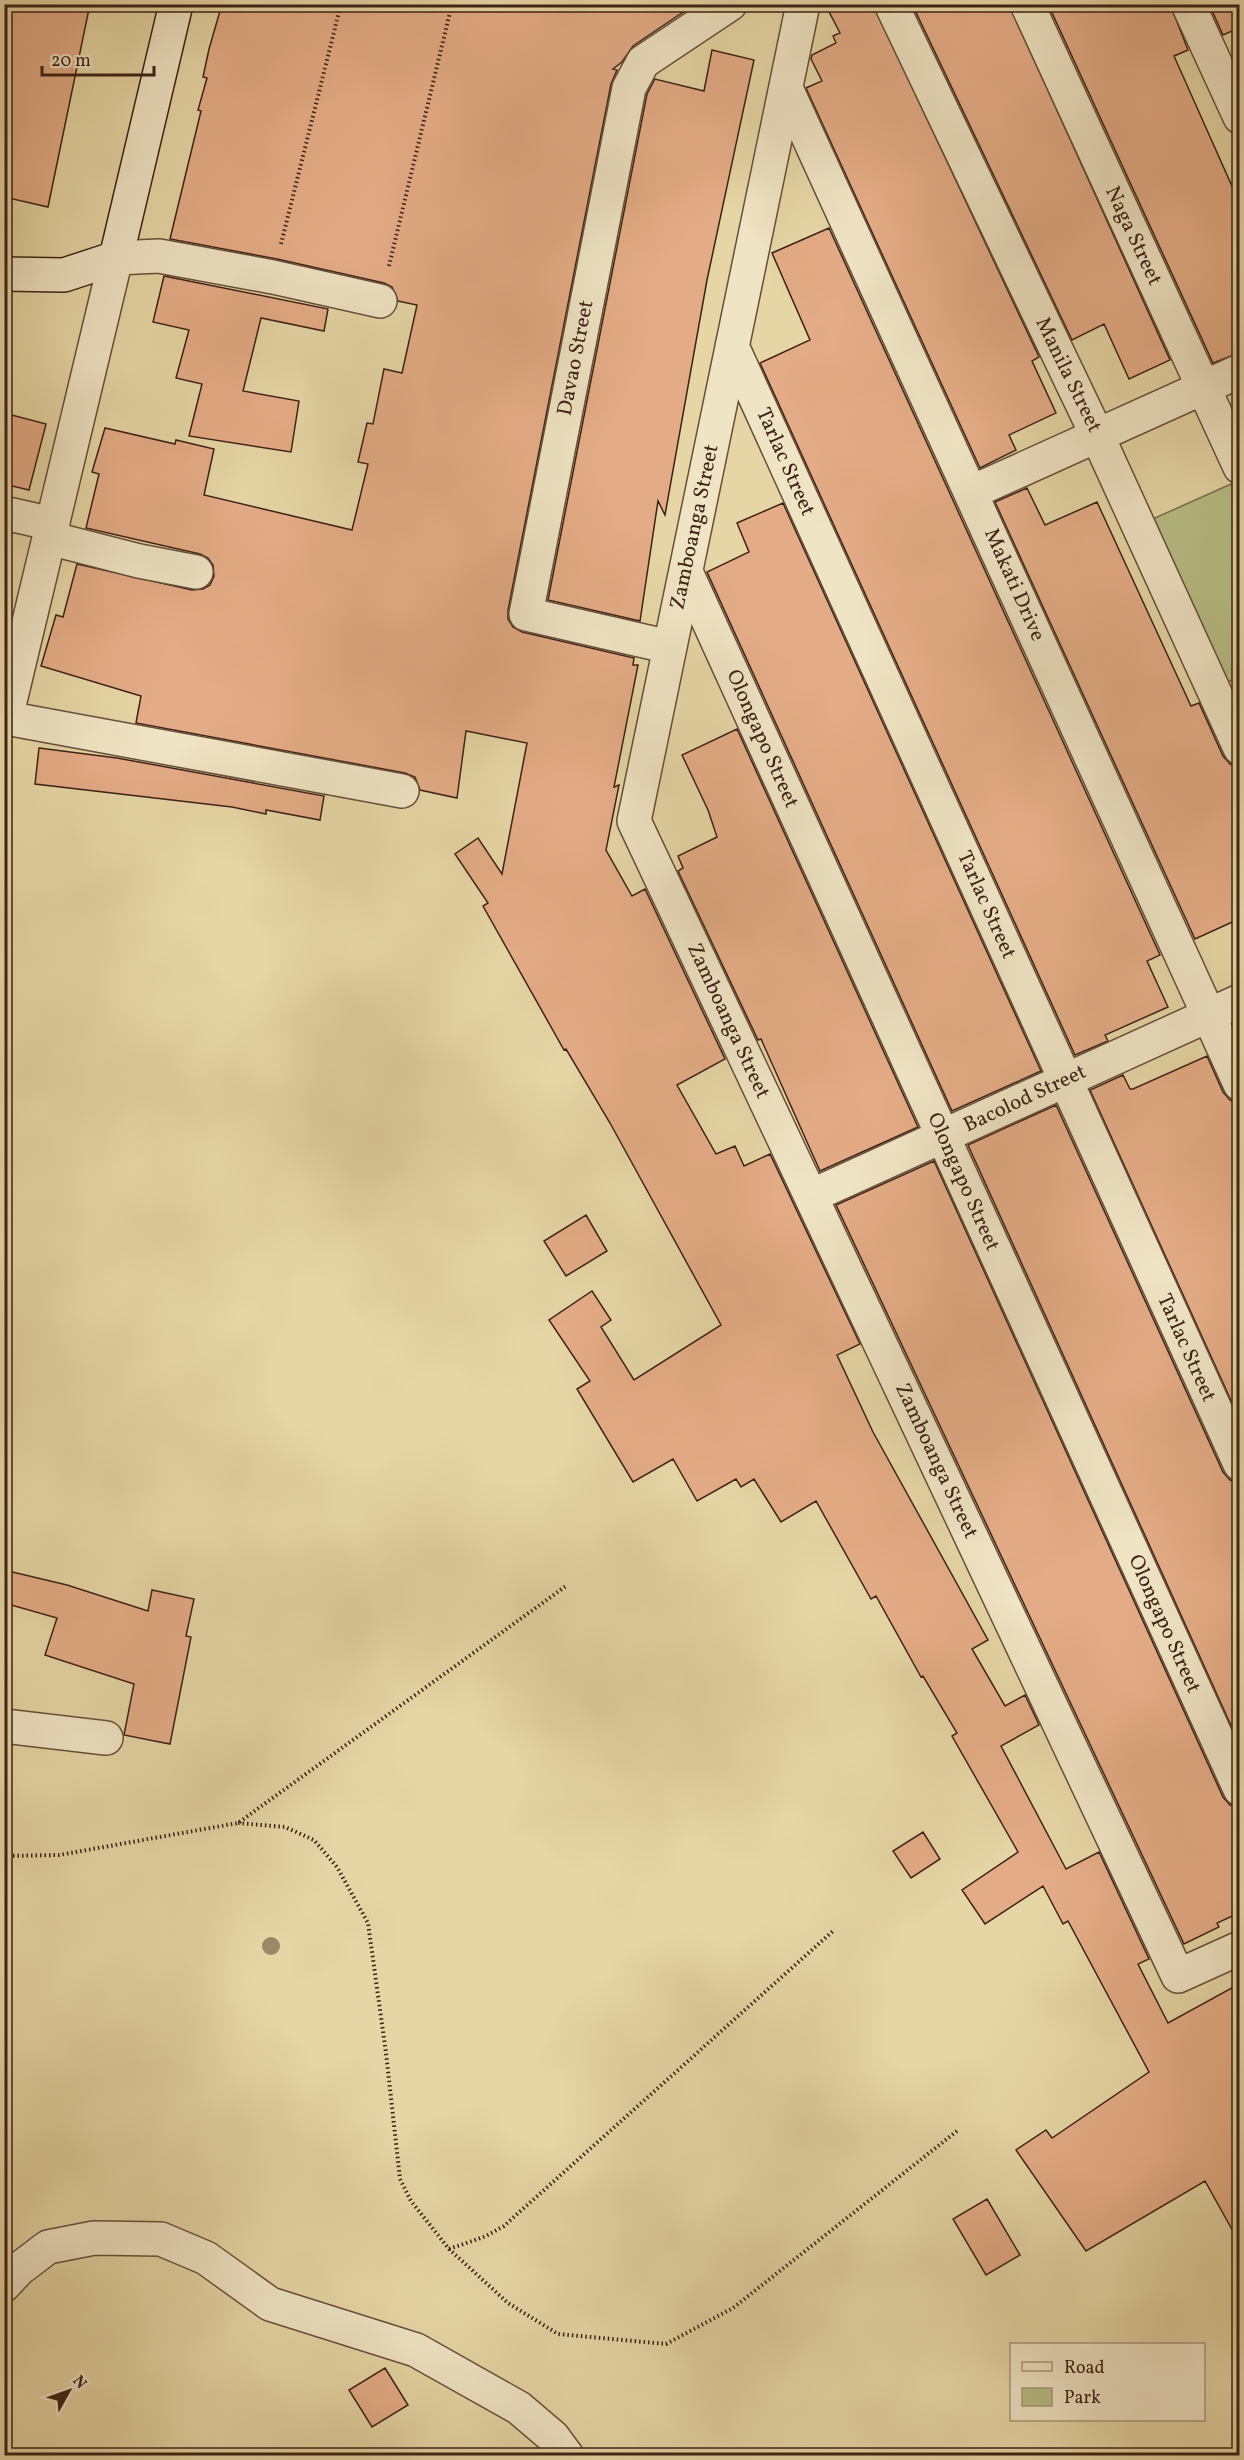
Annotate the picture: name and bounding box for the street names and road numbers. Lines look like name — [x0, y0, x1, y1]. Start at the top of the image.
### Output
street label: Naga Street — [1097, 182, 1169, 290]
street label: Davao Street — [551, 298, 601, 418]
street label: Manila Street — [1028, 313, 1108, 437]
street label: Tarlac Street — [748, 403, 822, 521]
street label: Zamboanga Street — [663, 442, 727, 612]
street label: Makati Drive — [976, 524, 1052, 646]
street label: Olongapo Street — [718, 665, 806, 813]
street label: Tarlac Street — [949, 846, 1023, 964]
street label: Zamboanga Street — [679, 939, 777, 1103]
street label: Bacolod Street — [959, 1058, 1091, 1140]
street label: Olongapo Street — [919, 1108, 1007, 1256]
street label: Tarlac Street — [1149, 1289, 1223, 1407]
street label: Zamboanga Street — [887, 1379, 985, 1543]
street label: Olongapo Street — [1120, 1550, 1208, 1698]

